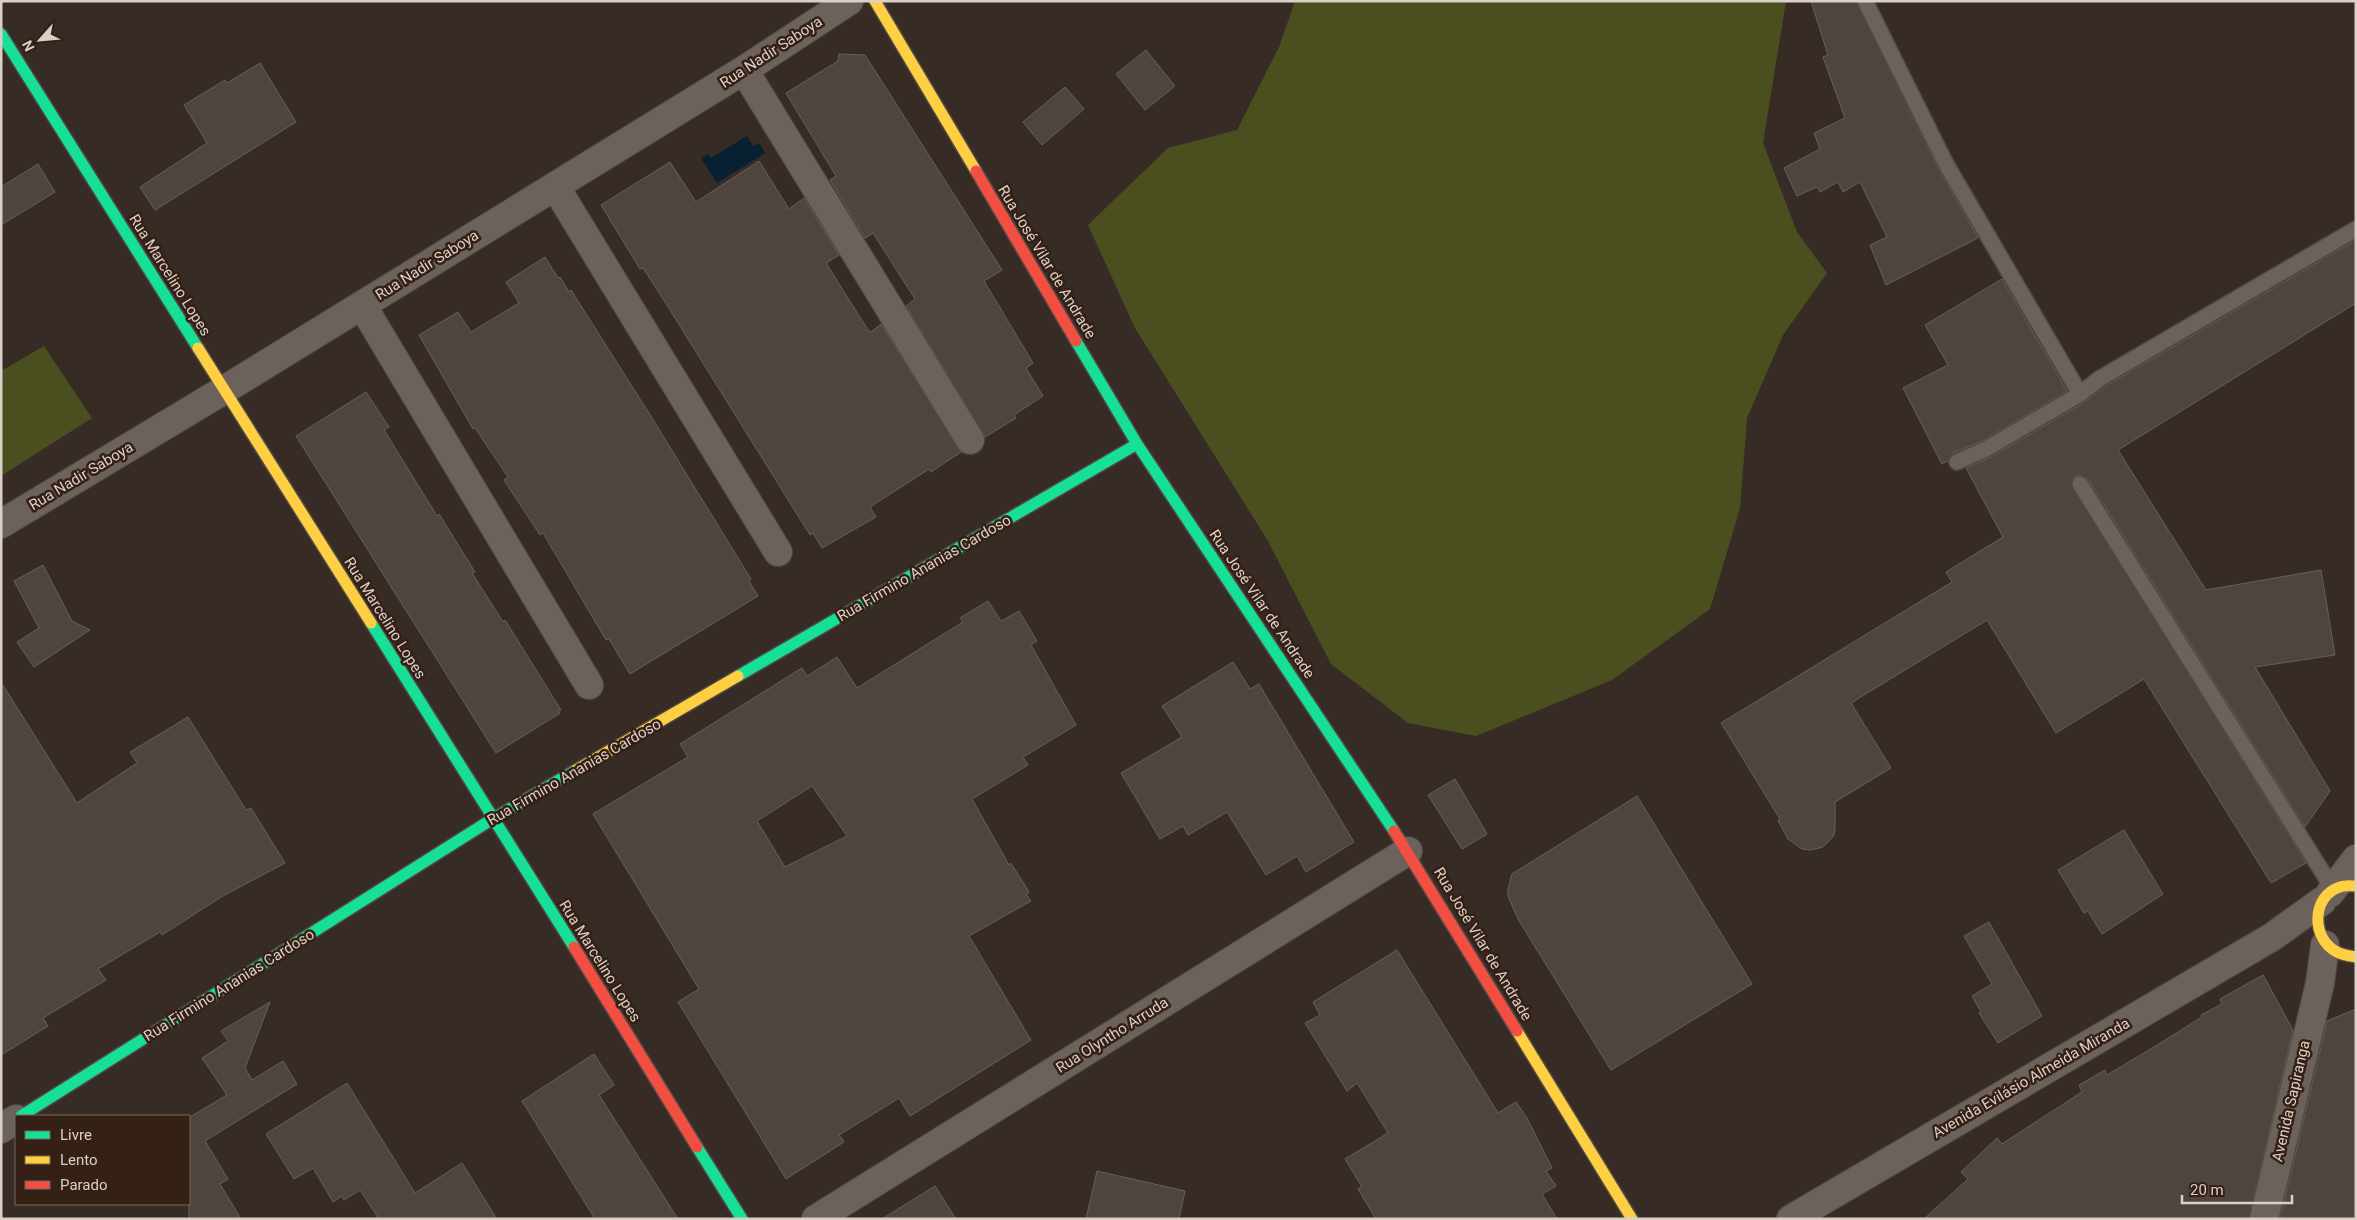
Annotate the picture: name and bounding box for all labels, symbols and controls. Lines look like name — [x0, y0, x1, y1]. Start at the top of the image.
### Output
street label: Rua Nadir Saboya — [717, 12, 825, 92]
north arrow — [15, 15, 65, 65]
text: N — [19, 38, 38, 54]
street label: Rua José Vilar de Andrade — [994, 182, 1100, 342]
street label: Rua Marcelino Lopes — [125, 211, 215, 339]
street label: Rua Nadir Saboya — [372, 226, 482, 304]
street label: Rua Nadir Saboya — [26, 438, 136, 514]
street label: Rua Firmino Ananias Cardoso — [834, 511, 1014, 625]
street label: Rua José Vilar de Andrade — [1205, 526, 1319, 682]
street label: Rua Marcelino Lopes — [340, 554, 430, 682]
street label: Rua Firmino Ananias Cardoso — [484, 715, 664, 829]
street label: Rua José Vilar de Andrade — [1430, 864, 1536, 1024]
street label: Rua Marcelino Lopes — [555, 897, 645, 1025]
street label: Rua Firmino Ananias Cardoso — [140, 925, 318, 1045]
street label: Rua Olyntho Arruda — [1053, 993, 1171, 1077]
street label: Avenida Evilásio Almeida Miranda — [1929, 1014, 2133, 1142]
street label: Avenida Sapiranga — [2268, 1039, 2314, 1163]
legend — [15, 1115, 190, 1205]
text: Livre — [60, 1126, 92, 1144]
text: Lento — [60, 1151, 98, 1169]
scale bar — [2182, 1172, 2292, 1204]
text: Parado — [60, 1176, 108, 1194]
text: 20 m — [2190, 1181, 2224, 1199]

